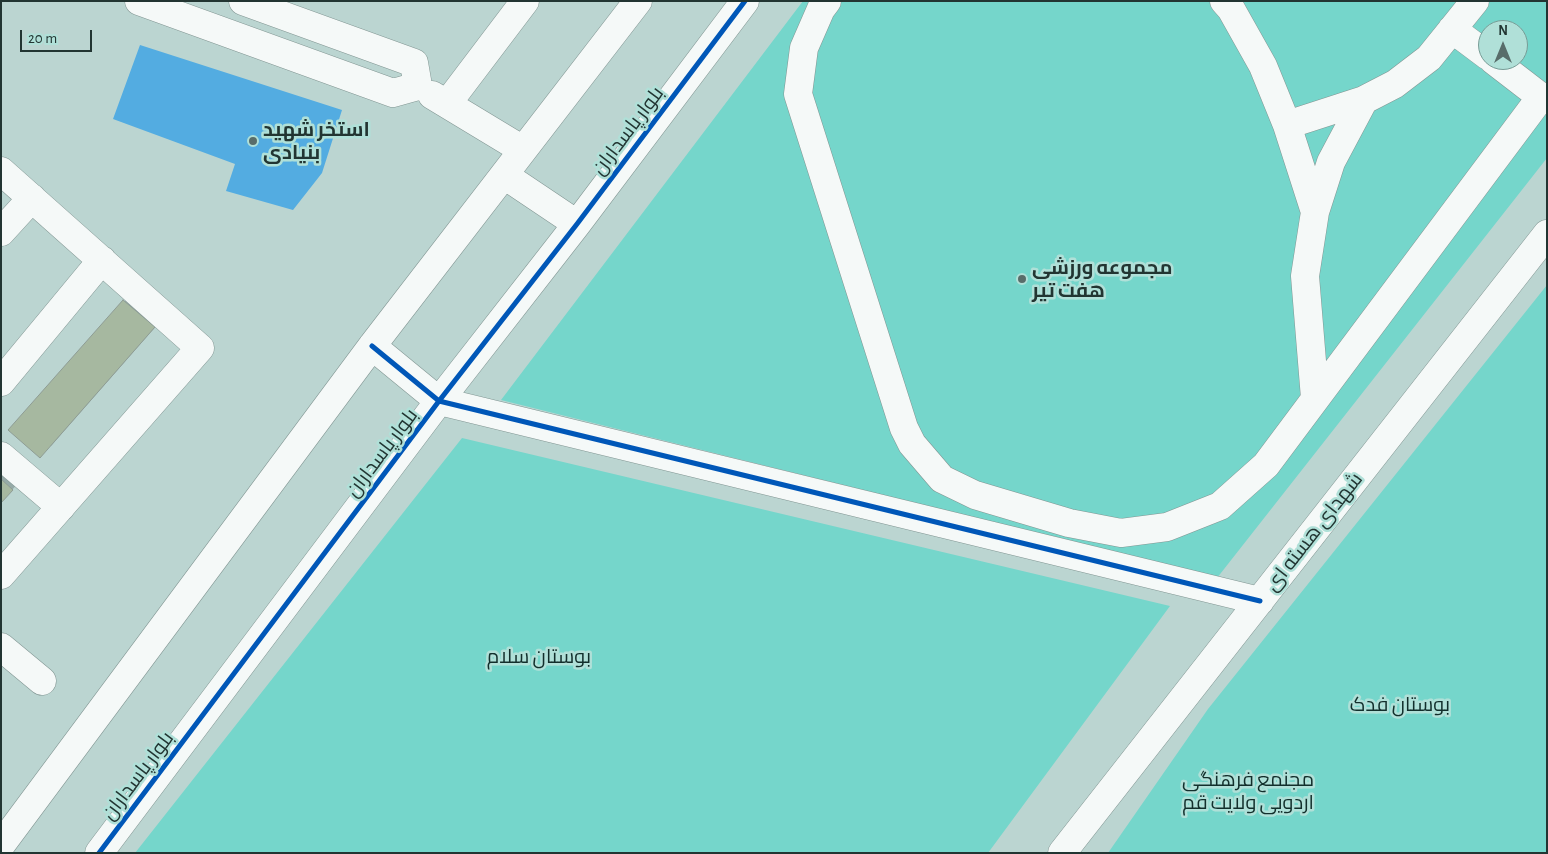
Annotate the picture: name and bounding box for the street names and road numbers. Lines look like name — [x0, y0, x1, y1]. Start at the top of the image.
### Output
street label: بلوار پاسداران — [587, 82, 669, 180]
street label: بلوار پاسداران — [341, 404, 423, 502]
street label: شهدای هسته ای — [1260, 468, 1368, 596]
street label: بلوار پاسداران — [97, 727, 179, 825]

